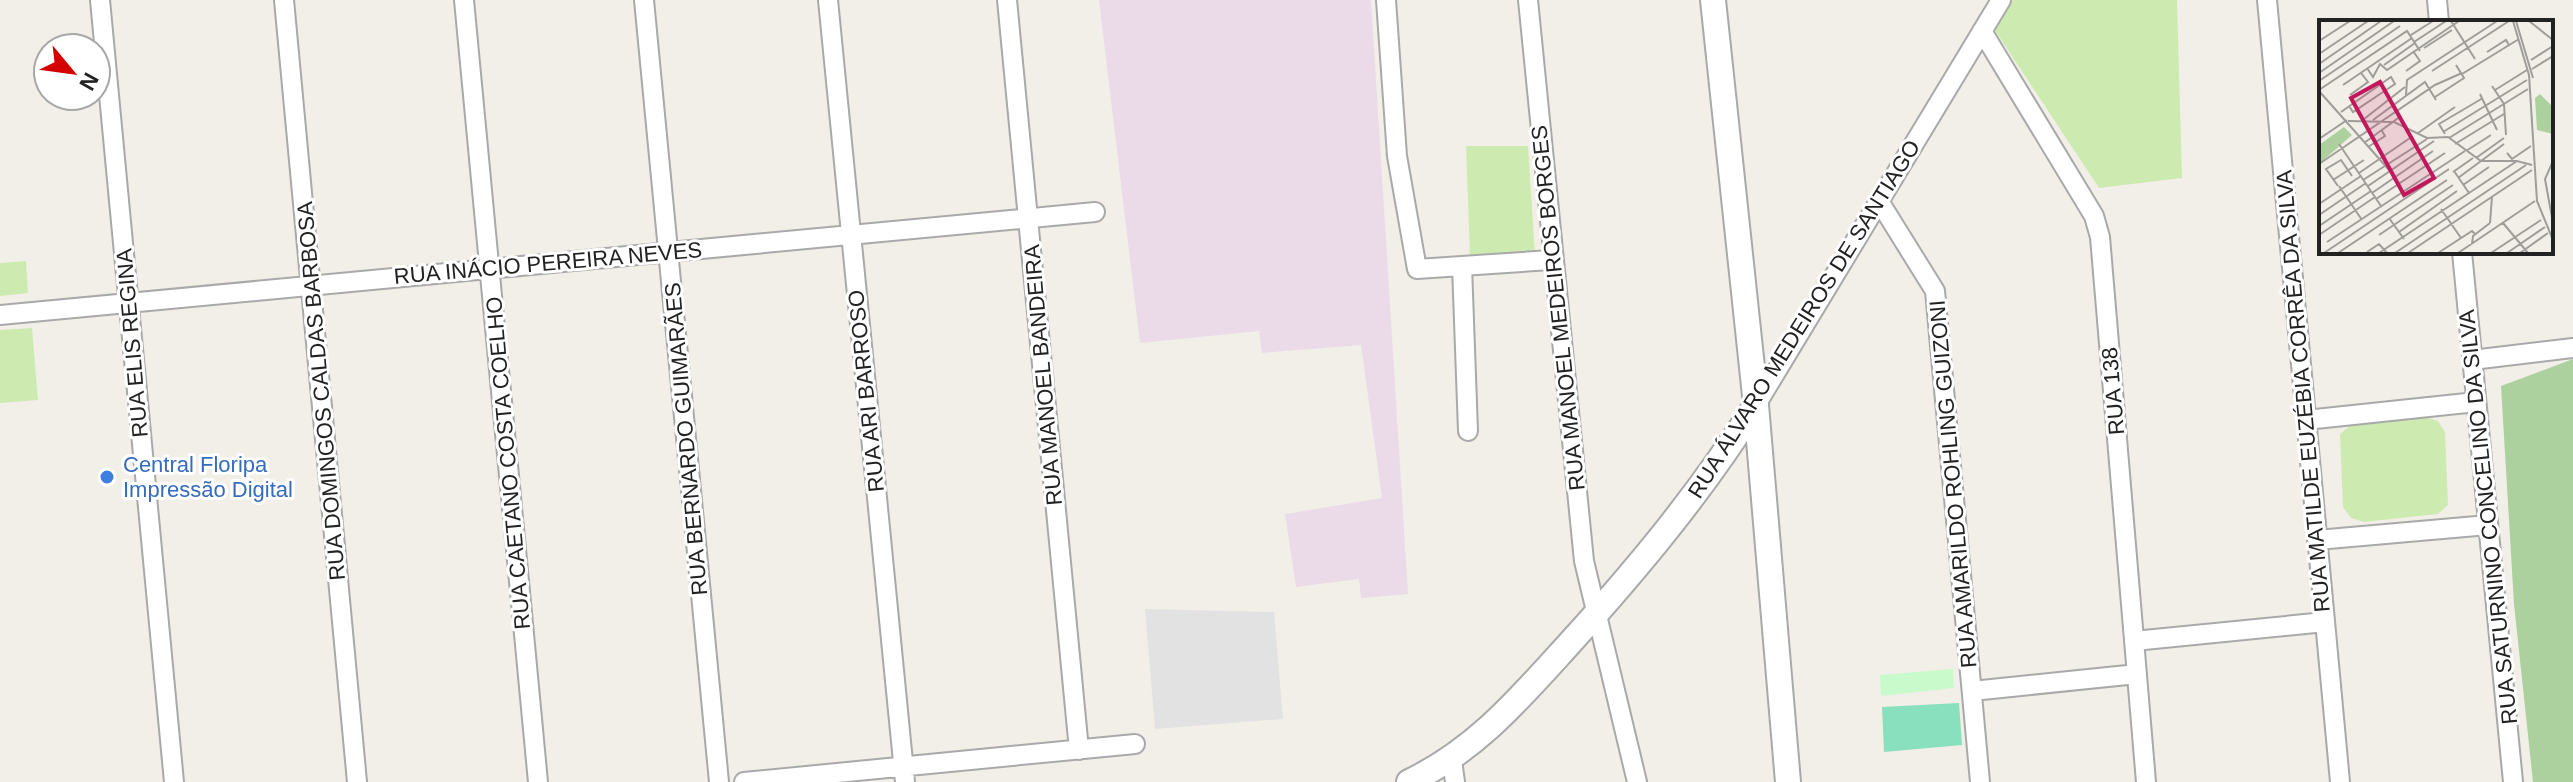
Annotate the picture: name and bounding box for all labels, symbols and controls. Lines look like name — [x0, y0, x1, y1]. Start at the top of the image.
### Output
inset map — [2319, 20, 2553, 254]
north arrow — [32, 32, 112, 112]
text: N — [74, 68, 104, 94]
street label: RUA MANOEL MEDEIROS BORGES — [1526, 124, 1590, 492]
street label: RUA ÁLVARO MEDEIROS DE SANTIAGO — [1683, 135, 1925, 503]
street label: RUA MATILDE EUZÉBIA CORRÊA DA SILVA — [2271, 169, 2335, 613]
street label: RUA DOMINGOS CALDAS BARBOSA — [292, 200, 350, 581]
street label: RUA INÁCIO PEREIRA NEVES — [393, 237, 703, 289]
street label: RUA MANOEL BANDEIRA — [1019, 243, 1067, 507]
street label: RUA ELIS REGINA — [111, 247, 153, 438]
street label: RUA BERNARDO GUIMARÃES — [660, 281, 712, 597]
street label: RUA ARI BARROSO — [843, 289, 889, 493]
street label: RUA CAETANO COSTA COELHO — [481, 295, 535, 631]
street label: RUA AMARILDO ROHLING GUIZONI — [1924, 299, 1982, 669]
street label: RUA SATURNINO CONCELINO DA SILVA — [2454, 308, 2522, 726]
street label: RUA 138 — [2097, 346, 2129, 436]
place label: Central Floripa Impressão Digital — [123, 452, 293, 502]
marker: Central Floripa Impressão Digital — [98, 468, 116, 486]

